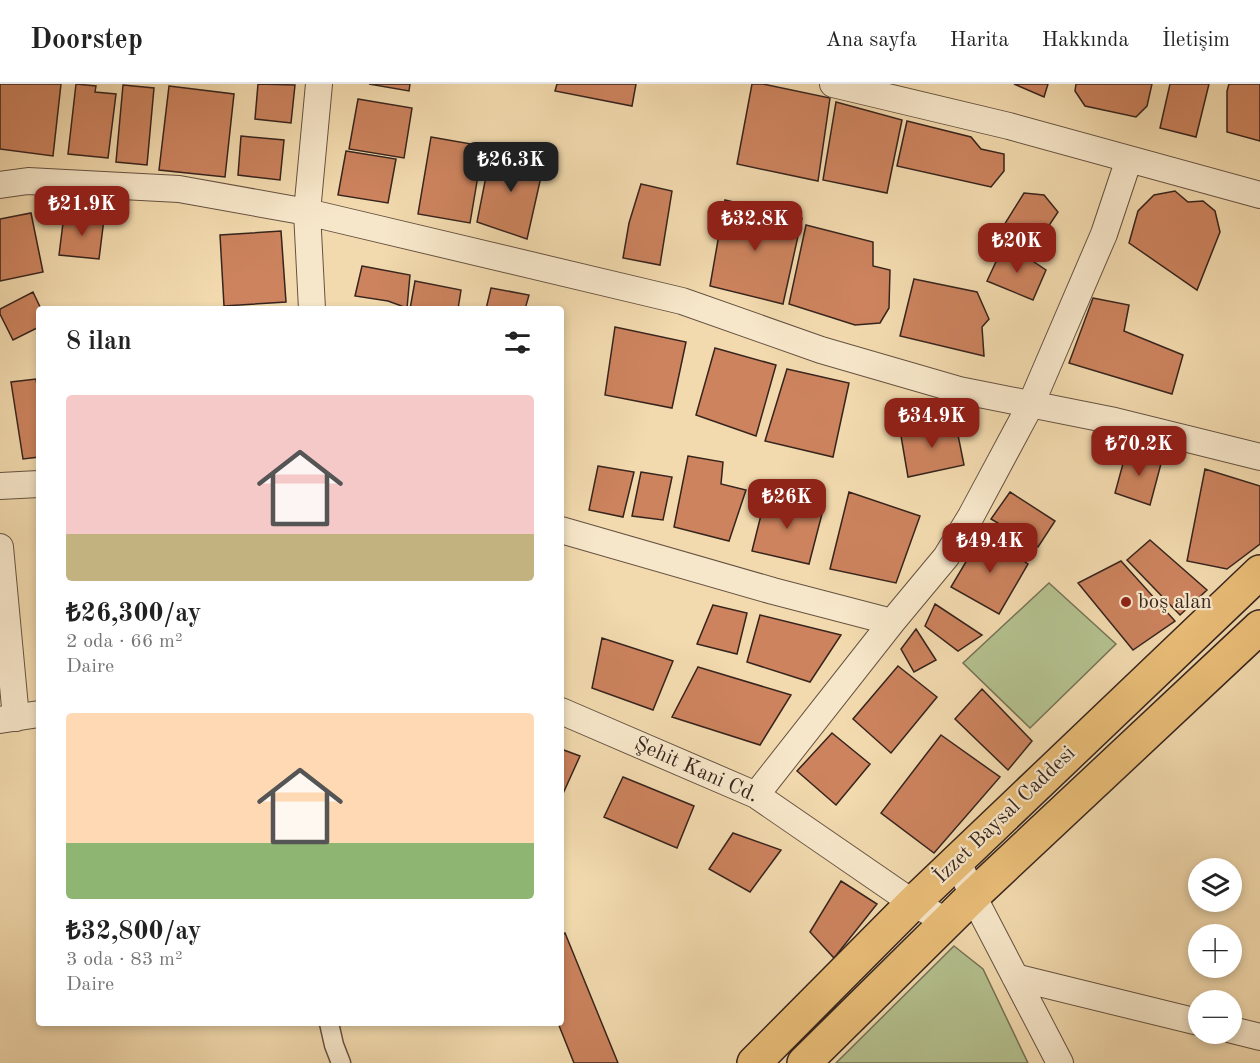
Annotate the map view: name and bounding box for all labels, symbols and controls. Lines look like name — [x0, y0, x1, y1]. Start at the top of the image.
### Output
text: Doorstep — [30, 27, 143, 55]
text: Ana sayfa — [826, 30, 917, 51]
text: Harita — [950, 30, 1009, 51]
text: Hakkında — [1042, 30, 1129, 51]
text: İletişim — [1162, 30, 1230, 51]
pin: ₺26.3K — [462, 142, 560, 193]
text: ₺26.3K — [477, 151, 545, 171]
pin: ₺21.9K — [33, 186, 131, 237]
text: ₺21.9K — [48, 195, 116, 215]
pin: ₺32.8K — [706, 201, 804, 252]
text: ₺32.8K — [721, 210, 789, 230]
pin: ₺20K — [981, 223, 1053, 274]
text: ₺20K — [992, 232, 1042, 252]
icon: filters — [501, 326, 534, 359]
text: 8 ilan — [66, 329, 132, 355]
pin: ₺34.9K — [883, 398, 981, 449]
text: ₺34.9K — [898, 407, 966, 427]
pin: ₺70.2K — [1090, 426, 1188, 477]
icon: home — [246, 434, 354, 542]
text: ₺70.2K — [1105, 435, 1173, 455]
pin: ₺26K — [751, 479, 823, 530]
text: ₺26K — [762, 488, 812, 508]
pin: ₺49.4K — [941, 523, 1039, 574]
text: ₺49.4K — [956, 532, 1024, 552]
place label: boş alan — [1138, 592, 1212, 613]
marker: boş alan — [1119, 595, 1133, 609]
text: ₺26,300/ay — [66, 601, 201, 627]
text: 2 oda · 66 m² — [66, 632, 183, 652]
text: Daire — [66, 657, 114, 677]
street label: Şehit Kani Cd. — [631, 733, 761, 807]
street label: İzzet Baysal Caddesi — [928, 740, 1080, 888]
icon: home — [246, 752, 354, 860]
map controls — [1188, 858, 1242, 1044]
button: layers — [1188, 858, 1242, 912]
text: ₺32,800/ay — [66, 919, 201, 945]
button: + — [1188, 924, 1242, 978]
text: 3 oda · 83 m² — [66, 950, 183, 970]
text: Daire — [66, 975, 114, 995]
button: − — [1188, 990, 1242, 1044]

